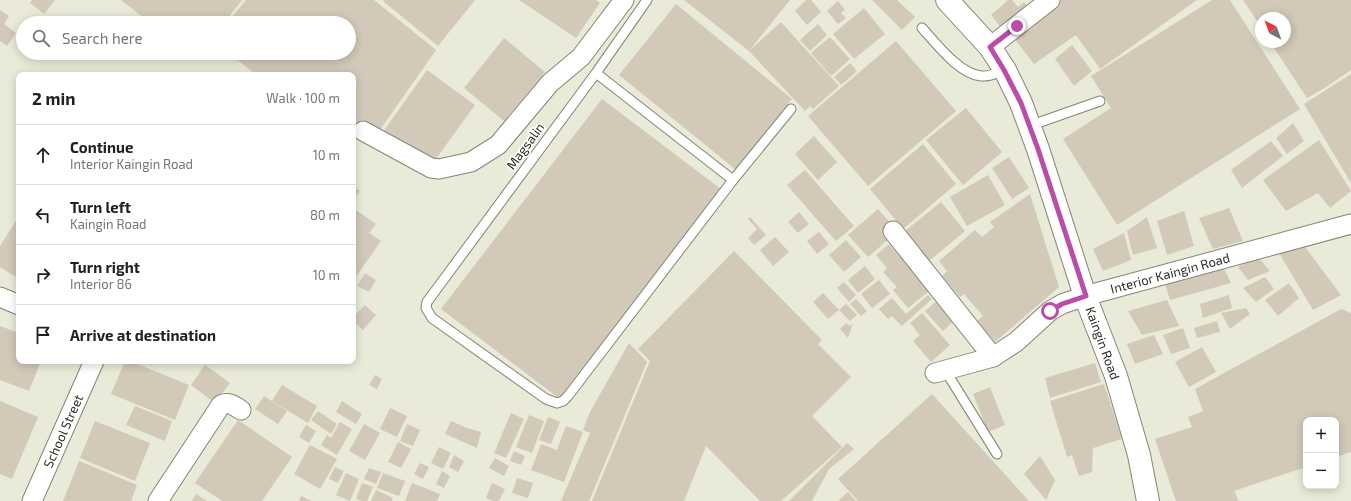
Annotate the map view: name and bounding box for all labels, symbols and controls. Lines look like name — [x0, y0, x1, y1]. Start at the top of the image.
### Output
north arrow — [1255, 12, 1291, 48]
search box — [16, 16, 356, 60]
route end — [1008, 17, 1026, 35]
icon: search — [30, 27, 52, 49]
text: Search here — [62, 29, 143, 47]
text: 2 min — [32, 88, 75, 108]
text: Walk · 100 m — [266, 90, 340, 106]
street label: Magsalin — [503, 119, 547, 173]
text: Continue — [70, 138, 133, 156]
icon: ahead — [32, 144, 54, 166]
text: 10 m — [313, 147, 340, 163]
text: Interior Kaingin Road — [70, 156, 193, 172]
text: Turn left — [70, 198, 131, 216]
icon: left — [32, 204, 54, 226]
text: 80 m — [310, 207, 340, 223]
text: Kaingin Road — [70, 216, 146, 232]
street label: Interior Kaingin Road — [1109, 249, 1231, 297]
text: Turn right — [70, 258, 140, 276]
icon: right — [32, 264, 54, 286]
text: 10 m — [313, 267, 340, 283]
text: Interior 86 — [70, 276, 132, 292]
route start — [1041, 302, 1059, 320]
street label: Kaingin Road — [1082, 304, 1124, 382]
icon: arrive — [32, 324, 54, 346]
text: Arrive at destination — [70, 326, 216, 344]
street label: School Street — [40, 392, 86, 470]
map controls — [1303, 417, 1339, 489]
button: + — [1303, 417, 1339, 453]
button: − — [1303, 453, 1339, 489]

